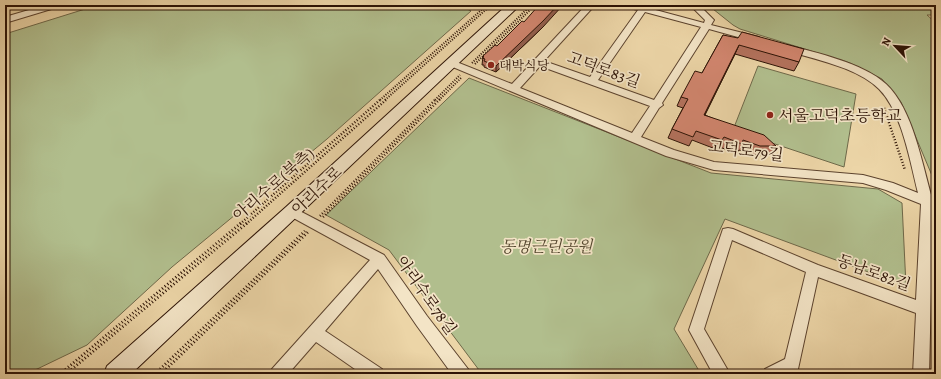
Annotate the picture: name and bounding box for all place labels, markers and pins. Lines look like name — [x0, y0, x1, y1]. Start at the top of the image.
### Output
place label: 대박식당 — [499, 57, 550, 74]
marker: 대박식당 — [486, 60, 496, 70]
place label: 서울고덕초등학교 — [778, 105, 902, 127]
marker: 서울고덕초등학교 — [765, 110, 775, 120]

